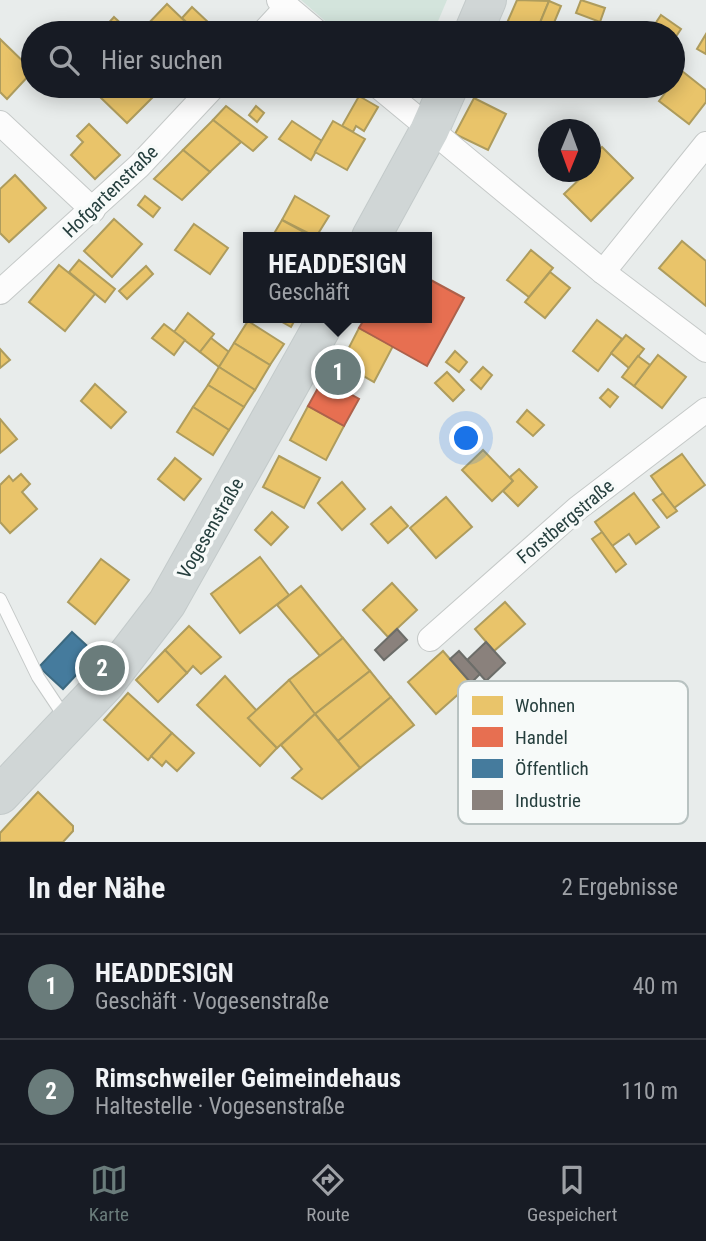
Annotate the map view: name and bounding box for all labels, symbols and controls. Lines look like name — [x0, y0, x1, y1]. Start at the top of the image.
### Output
search box — [21, 21, 685, 98]
icon: search — [45, 41, 83, 79]
text: Hier suchen — [101, 45, 223, 75]
north arrow — [538, 119, 601, 182]
street label: Hofgartenstraße — [58, 140, 163, 242]
popup — [243, 232, 432, 323]
text: HEADDESIGN — [268, 249, 407, 279]
text: Geschäft — [268, 279, 350, 306]
pin: 1 — [315, 346, 361, 398]
your location — [449, 421, 483, 455]
street label: Vogesenstraße — [172, 474, 249, 583]
street label: Forstbergstraße — [512, 474, 619, 569]
pin: 2 — [79, 642, 125, 694]
legend — [458, 681, 688, 824]
text: Wohnen — [515, 694, 575, 717]
text: Handel — [515, 726, 568, 749]
text: Öffentlich — [515, 757, 589, 780]
text: Industrie — [515, 789, 581, 812]
text: In der Nähe — [28, 870, 165, 905]
text: 2 Ergebnisse — [561, 874, 678, 901]
text: HEADDESIGN — [95, 958, 234, 988]
text: 1 — [45, 973, 57, 1000]
text: 40 m — [633, 973, 678, 1000]
text: Geschäft · Vogesenstraße — [95, 988, 329, 1015]
text: Rimschweiler Geimeindehaus — [95, 1063, 401, 1093]
text: 2 — [45, 1078, 57, 1105]
text: 110 m — [621, 1078, 678, 1105]
text: Haltestelle · Vogesenstraße — [95, 1093, 345, 1120]
tab: Karte — [89, 1161, 129, 1226]
tab: Route — [306, 1161, 350, 1226]
tab: Gespeichert — [527, 1161, 617, 1226]

